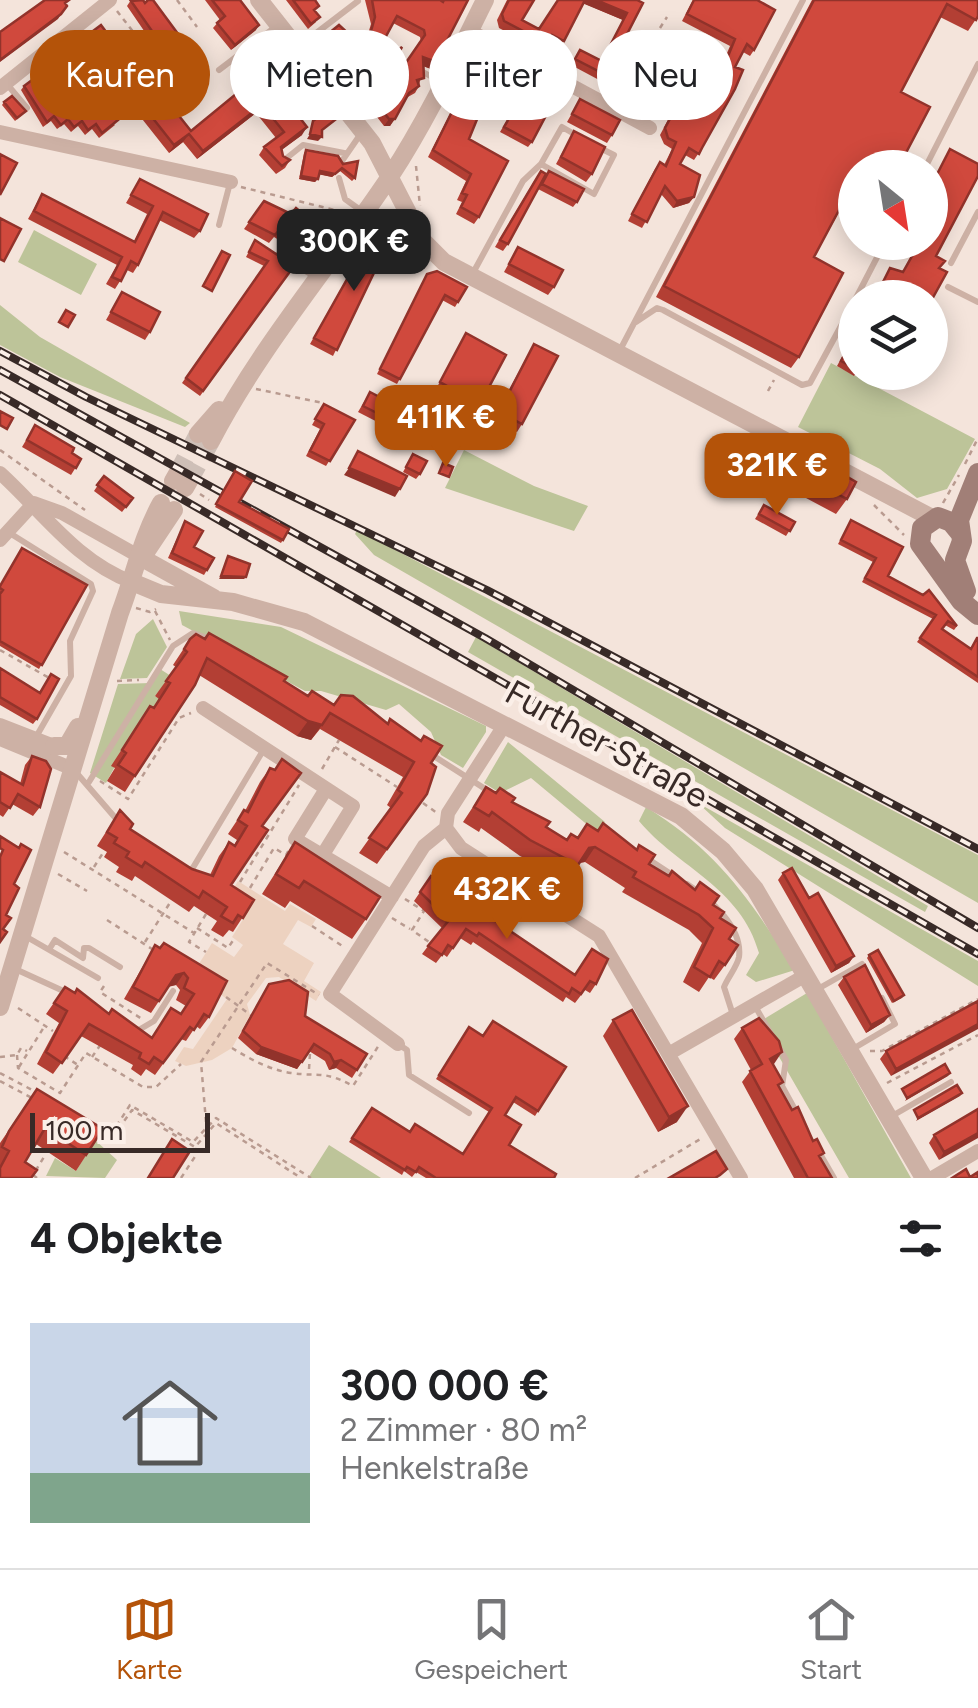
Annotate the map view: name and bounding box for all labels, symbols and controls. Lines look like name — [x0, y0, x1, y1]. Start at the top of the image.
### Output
chip: Kaufen — [30, 30, 210, 120]
chip: Mieten — [230, 30, 409, 120]
chip: Filter — [429, 30, 577, 120]
chip: Neu — [597, 30, 733, 120]
north arrow — [838, 150, 948, 260]
map controls — [838, 150, 948, 390]
pin: 300K € — [273, 209, 435, 294]
text: 300K € — [299, 222, 409, 260]
button: layers — [838, 280, 948, 390]
pin: 411K € — [365, 385, 527, 470]
text: 411K € — [397, 398, 495, 436]
pin: 321K € — [696, 433, 858, 518]
text: 321K € — [727, 446, 828, 484]
street label: Further Straße — [498, 671, 716, 817]
pin: 432K € — [426, 857, 588, 942]
text: 432K € — [453, 870, 561, 908]
scale bar — [30, 1108, 210, 1152]
text: 100 m — [45, 1113, 123, 1147]
icon: filters — [893, 1211, 948, 1266]
text: 4 Objekte — [30, 1213, 223, 1264]
text: 300 000 € — [340, 1360, 549, 1411]
icon: home — [110, 1363, 230, 1483]
text: 2 Zimmer · 80 m² — [340, 1411, 587, 1449]
text: Henkelstraße — [340, 1449, 529, 1487]
tab: Karte — [116, 1592, 182, 1686]
tab: Gespeichert — [414, 1592, 568, 1686]
tab: Start — [800, 1592, 862, 1686]

